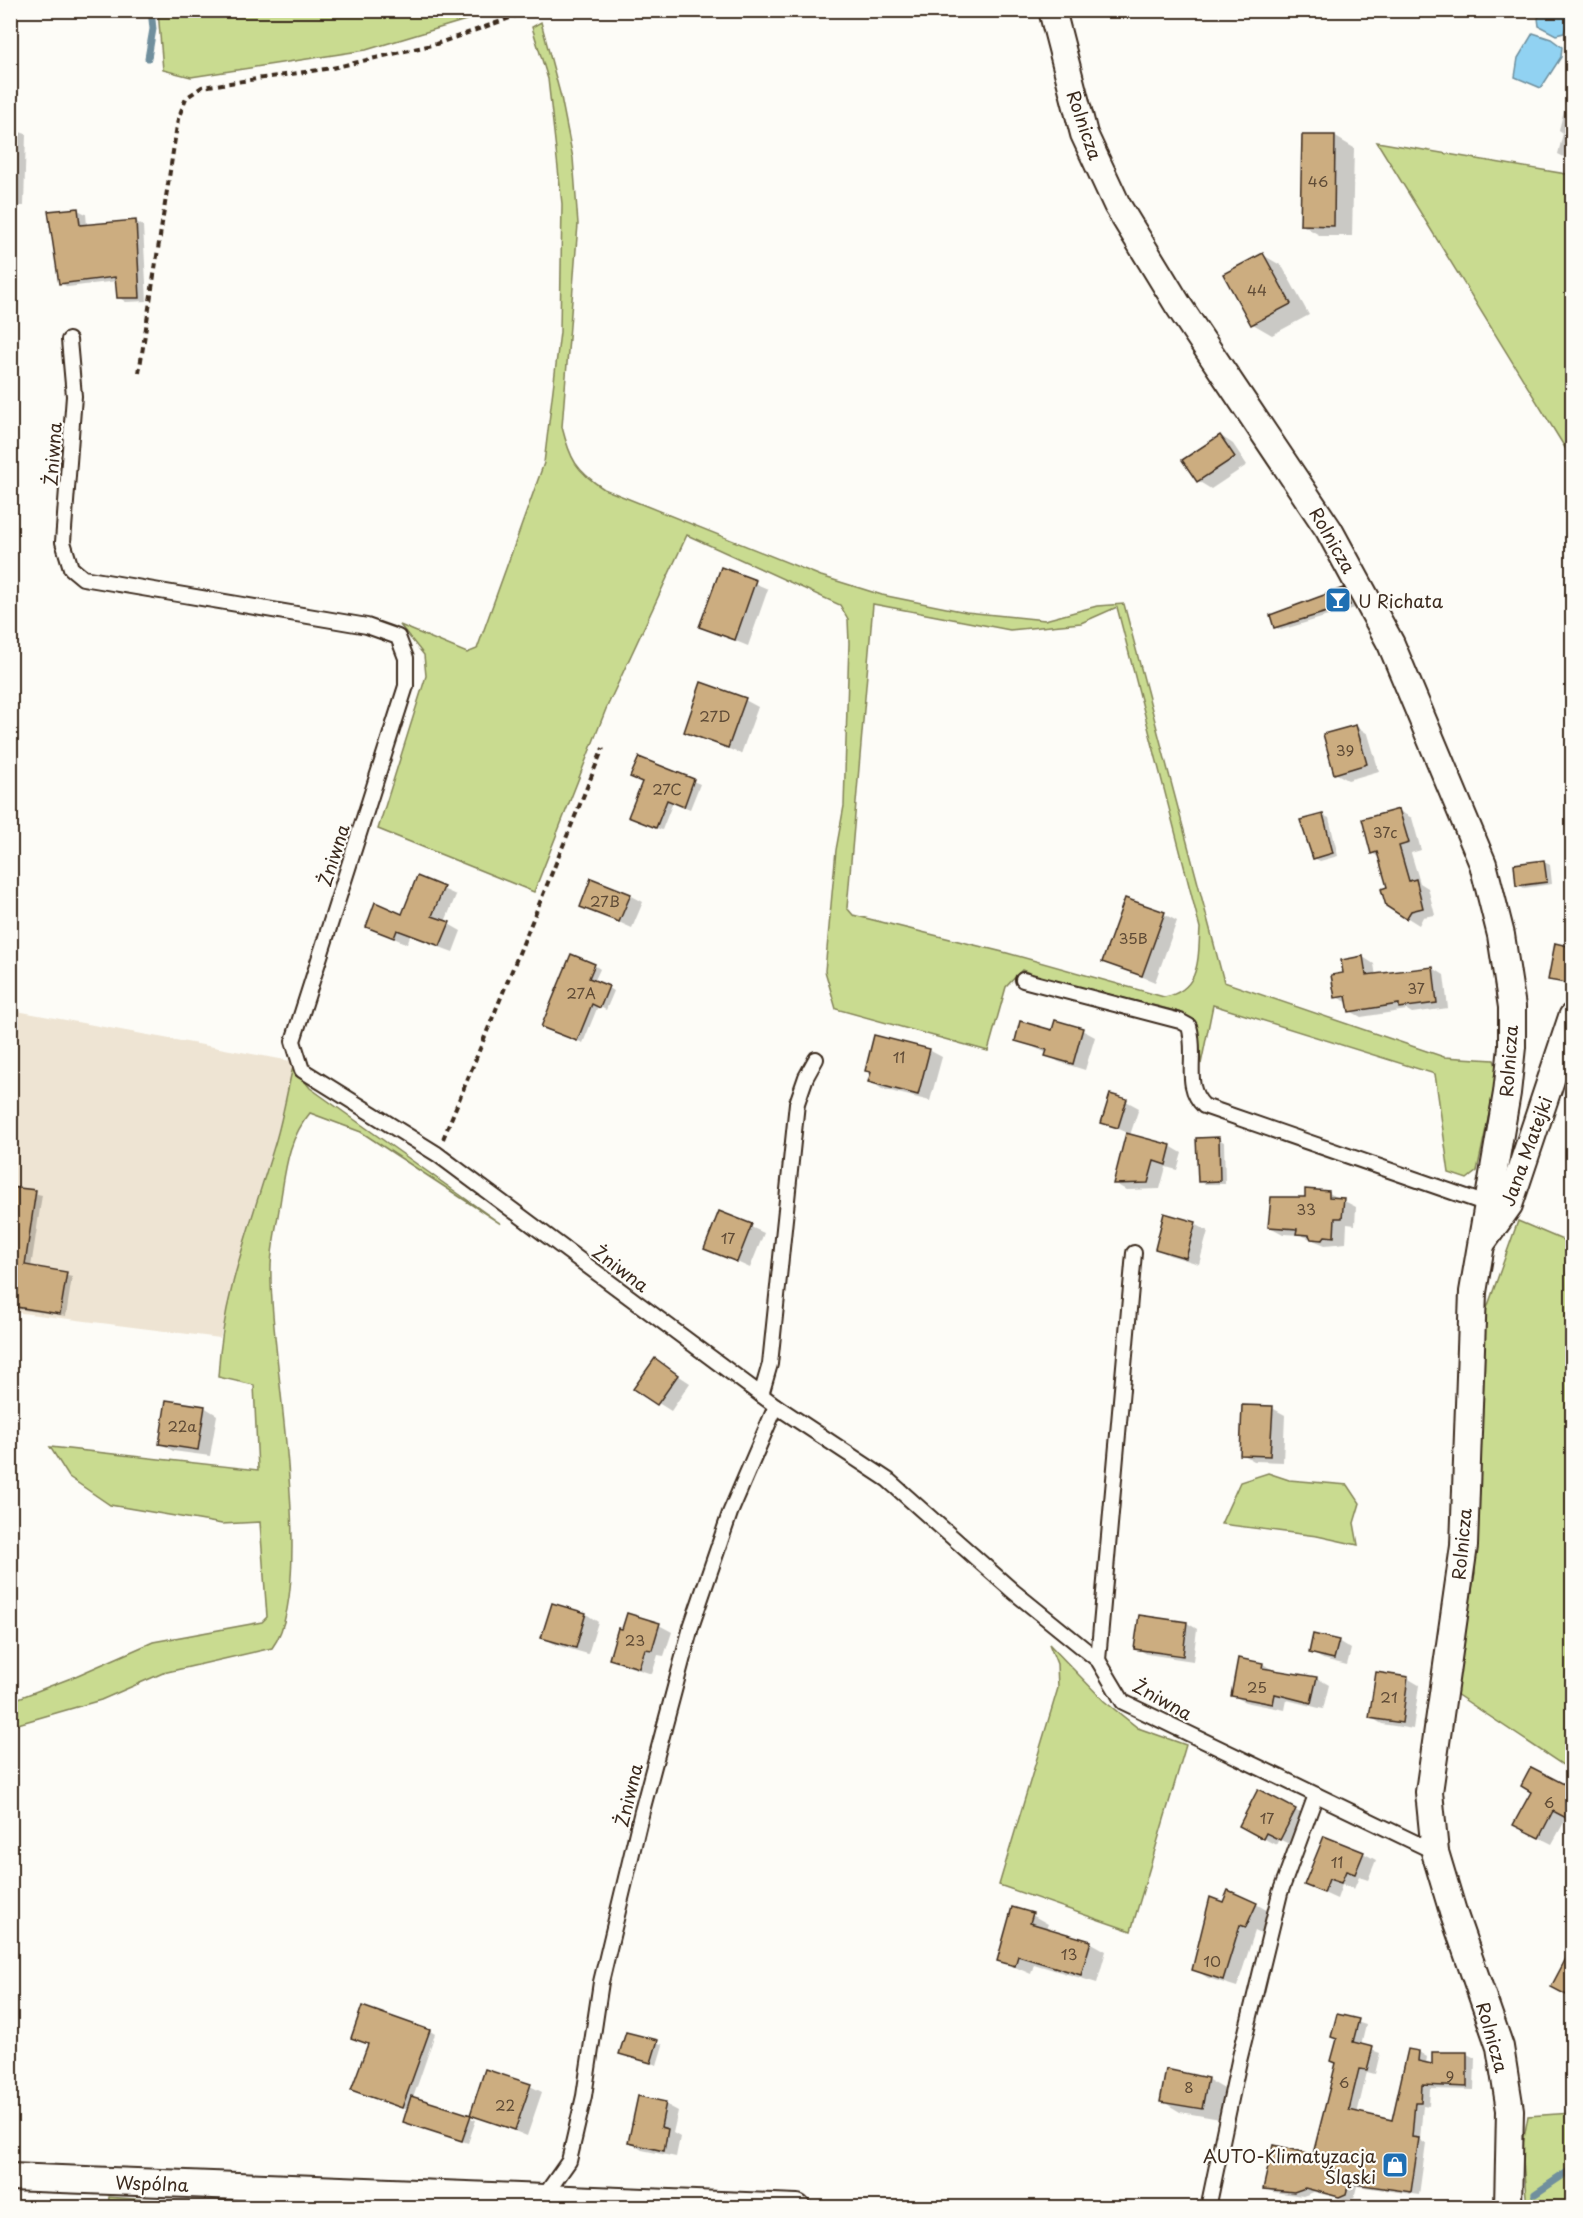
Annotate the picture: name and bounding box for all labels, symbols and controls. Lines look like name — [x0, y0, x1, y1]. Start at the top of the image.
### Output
street label: Rolnicza — [1061, 87, 1110, 164]
house number: 46 — [1308, 169, 1328, 192]
house number: 44 — [1247, 278, 1267, 301]
street label: Żniwna — [36, 420, 68, 487]
street label: Rolnicza — [1303, 502, 1363, 579]
bar icon: U Richata — [1323, 585, 1353, 615]
place label: U Richata — [1358, 587, 1444, 614]
house number: 27D — [699, 704, 731, 727]
house number: 39 — [1336, 738, 1354, 761]
house number: 27C — [652, 777, 682, 800]
street label: Żniwna — [310, 820, 356, 890]
house number: 37c — [1373, 820, 1397, 843]
house number: 27B — [590, 889, 620, 912]
house number: 35B — [1118, 926, 1148, 949]
house number: 37 — [1407, 976, 1425, 999]
house number: 27A — [566, 981, 596, 1004]
street label: Rolnicza — [1492, 1023, 1524, 1098]
house number: 11 — [893, 1045, 905, 1068]
street label: Jana Matejki — [1494, 1092, 1558, 1210]
house number: 33 — [1296, 1197, 1316, 1220]
house number: 17 — [721, 1226, 735, 1249]
street label: Żniwna — [587, 1238, 655, 1299]
house number: 22a — [167, 1414, 197, 1437]
street label: Rolnicza — [1444, 1506, 1478, 1581]
house number: 23 — [625, 1628, 645, 1651]
street label: Żniwna — [1128, 1672, 1198, 1727]
house number: 25 — [1247, 1675, 1267, 1698]
house number: 21 — [1380, 1685, 1398, 1708]
street label: Żniwna — [607, 1760, 649, 1829]
house number: 6 — [1544, 1790, 1554, 1813]
house number: 17 — [1260, 1806, 1274, 1829]
house number: 11 — [1331, 1850, 1343, 1873]
house number: 13 — [1061, 1942, 1077, 1965]
house number: 10 — [1203, 1949, 1221, 1972]
street label: Rolnicza — [1470, 1999, 1516, 2076]
house number: 9 — [1446, 2064, 1454, 2087]
house number: 6 — [1339, 2070, 1349, 2093]
house number: 8 — [1184, 2075, 1194, 2098]
house number: 22 — [495, 2093, 515, 2116]
place label: AUTO-Klimatyzacja Śląski — [1203, 2142, 1377, 2190]
shop icon: AUTO-Klimatyzacja Śląski — [1380, 2150, 1410, 2180]
street label: Wspólna — [115, 2168, 190, 2198]

